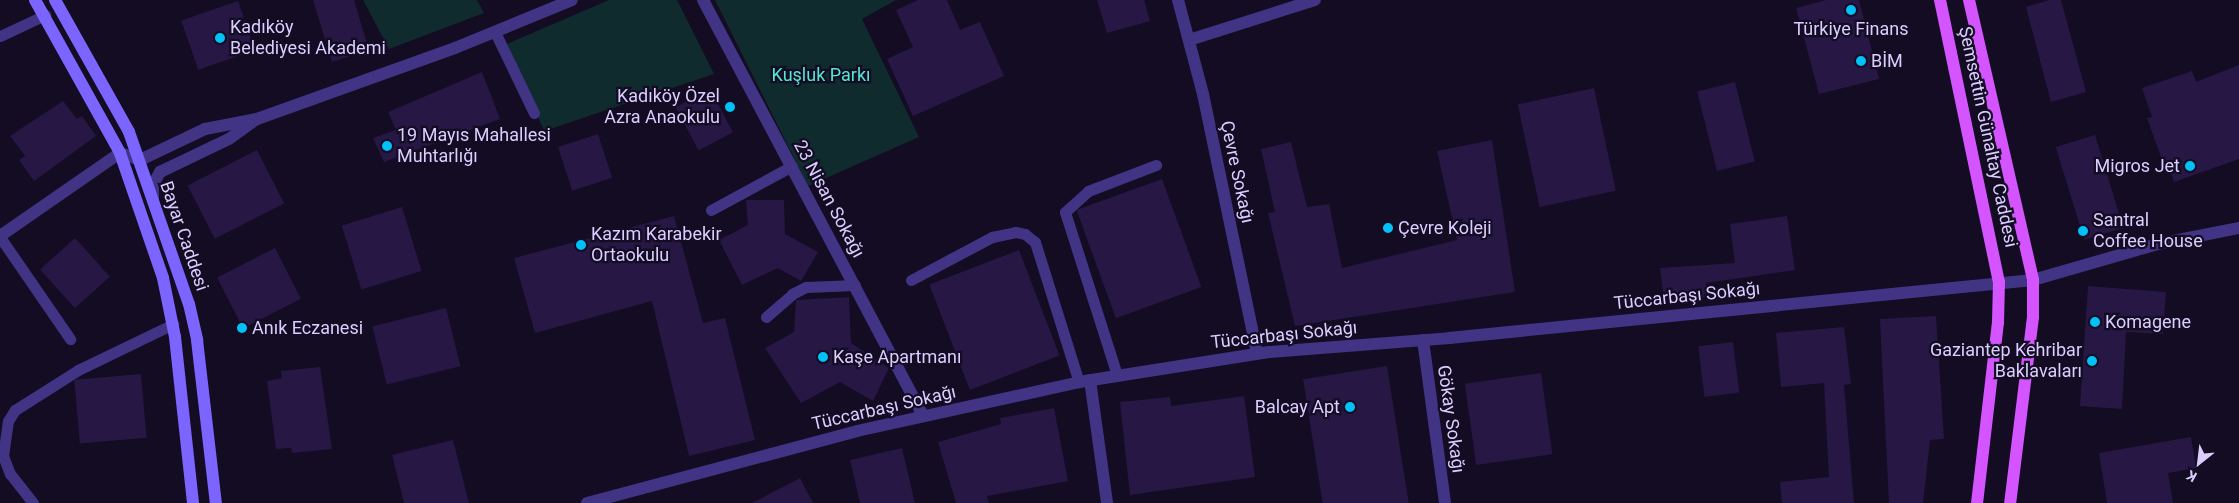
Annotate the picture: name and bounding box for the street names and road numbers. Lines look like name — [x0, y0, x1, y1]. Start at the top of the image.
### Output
street label: Şemsettin Günaltay Caddesi — [1954, 25, 2022, 249]
street label: Çevre Sokağı — [1216, 119, 1258, 225]
street label: 23 Nisan Sokağı — [789, 137, 869, 261]
street label: Bayar Caddesi — [155, 178, 213, 294]
street label: Tüccarbaşı Sokağı — [1613, 278, 1761, 314]
street label: Tüccarbaşı Sokağı — [1210, 317, 1358, 353]
street label: Gökay Sokağı — [1433, 364, 1469, 474]
street label: Tüccarbaşı Sokağı — [810, 381, 958, 435]

